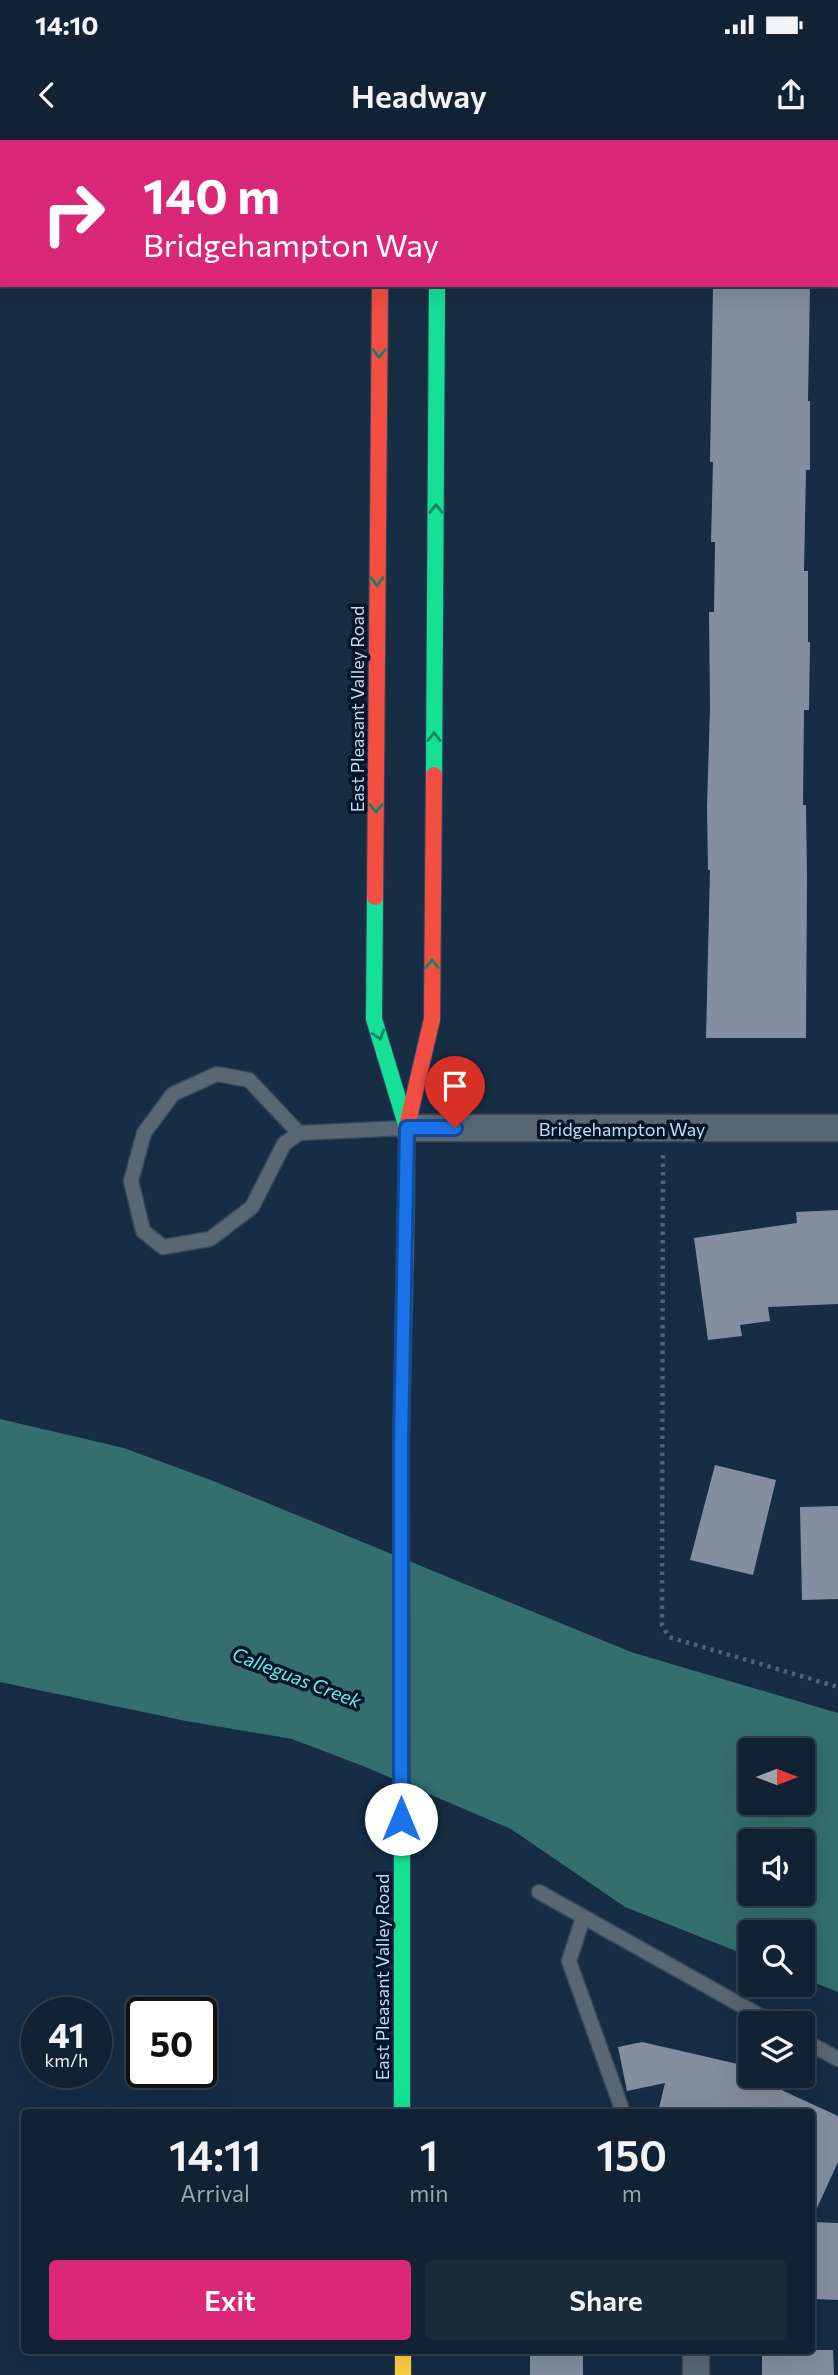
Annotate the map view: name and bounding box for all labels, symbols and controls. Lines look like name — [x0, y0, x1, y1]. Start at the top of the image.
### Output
text: 14:10 — [35, 9, 99, 40]
text: Headway — [351, 75, 487, 115]
icon: back — [28, 76, 66, 114]
icon: share — [772, 76, 810, 114]
text: 140 m — [143, 164, 280, 224]
icon: right — [28, 168, 119, 259]
text: Bridgehampton Way — [143, 224, 439, 264]
one-way arrow — [371, 349, 387, 359]
one-way arrow — [428, 504, 444, 514]
one-way arrow — [370, 576, 385, 587]
street label: East Pleasant Valley Road — [346, 606, 368, 812]
one-way arrow — [426, 731, 442, 742]
one-way arrow — [368, 804, 384, 814]
one-way arrow — [425, 959, 440, 970]
one-way arrow — [371, 1029, 386, 1041]
pin — [425, 1056, 485, 1128]
icon: arrive — [436, 1067, 474, 1105]
street label: Bridgehampton Way — [539, 1118, 705, 1140]
water label: Calleguas Creek — [229, 1642, 365, 1712]
north arrow — [738, 1738, 816, 1815]
map controls — [738, 1738, 815, 2088]
position arrow — [364, 1782, 438, 1856]
button: sound — [738, 1829, 815, 1906]
street label: East Pleasant Valley Road — [371, 1874, 393, 2080]
button: search — [738, 1920, 815, 1997]
speed limit sign: 50 — [126, 1997, 217, 2088]
button: layers — [738, 2011, 815, 2088]
text: 41 — [48, 2012, 85, 2055]
text: km/h — [45, 2049, 88, 2071]
text: 14:11 — [169, 2128, 261, 2180]
text: 1 — [419, 2128, 438, 2180]
text: 150 — [596, 2128, 667, 2180]
text: Arrival — [180, 2179, 250, 2207]
text: min — [409, 2179, 448, 2207]
text: m — [622, 2179, 642, 2207]
button: Exit — [49, 2260, 411, 2340]
button: Share — [425, 2260, 787, 2340]

